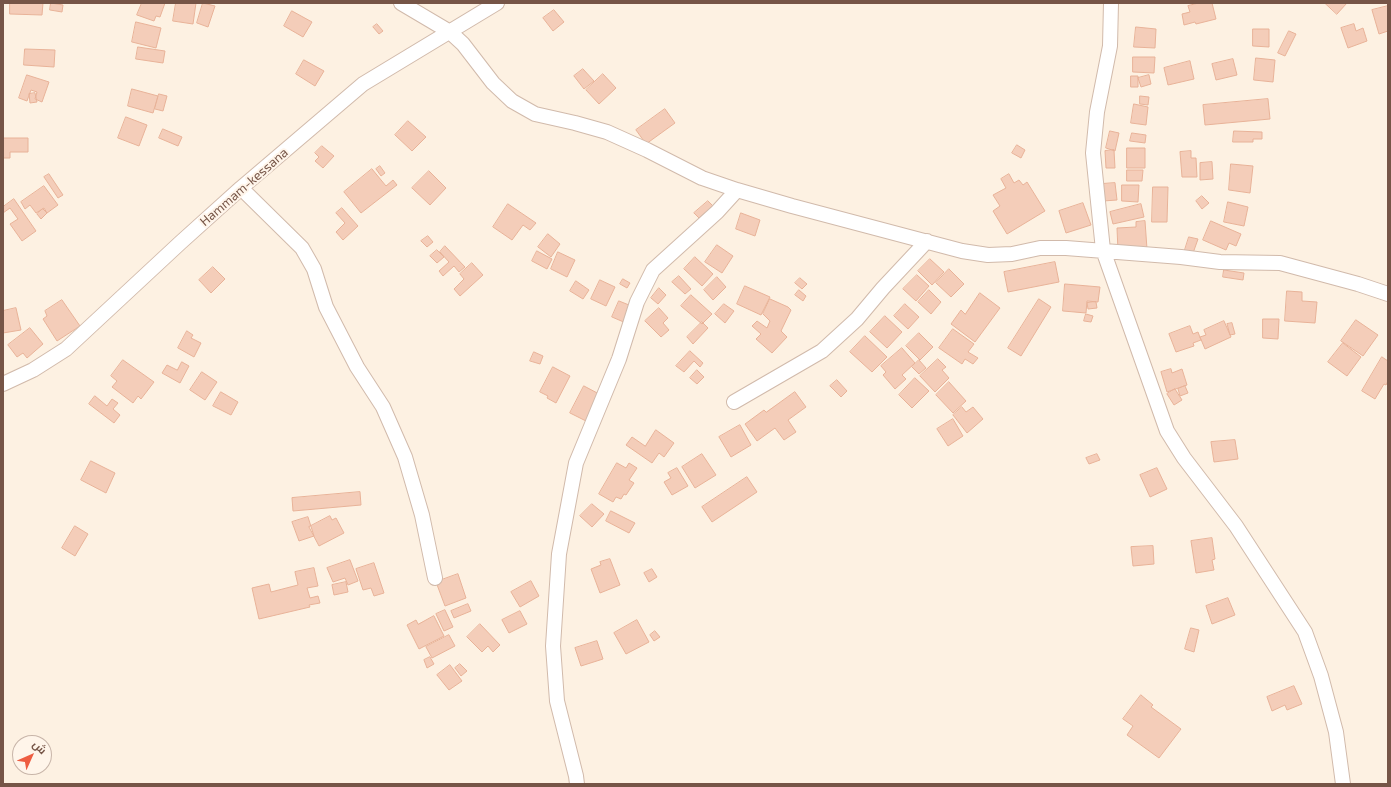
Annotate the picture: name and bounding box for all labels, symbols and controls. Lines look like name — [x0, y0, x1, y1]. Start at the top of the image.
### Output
street label: Hammam-kessana — [197, 145, 291, 229]
north arrow — [12, 735, 52, 775]
text: ش — [31, 737, 50, 756]

